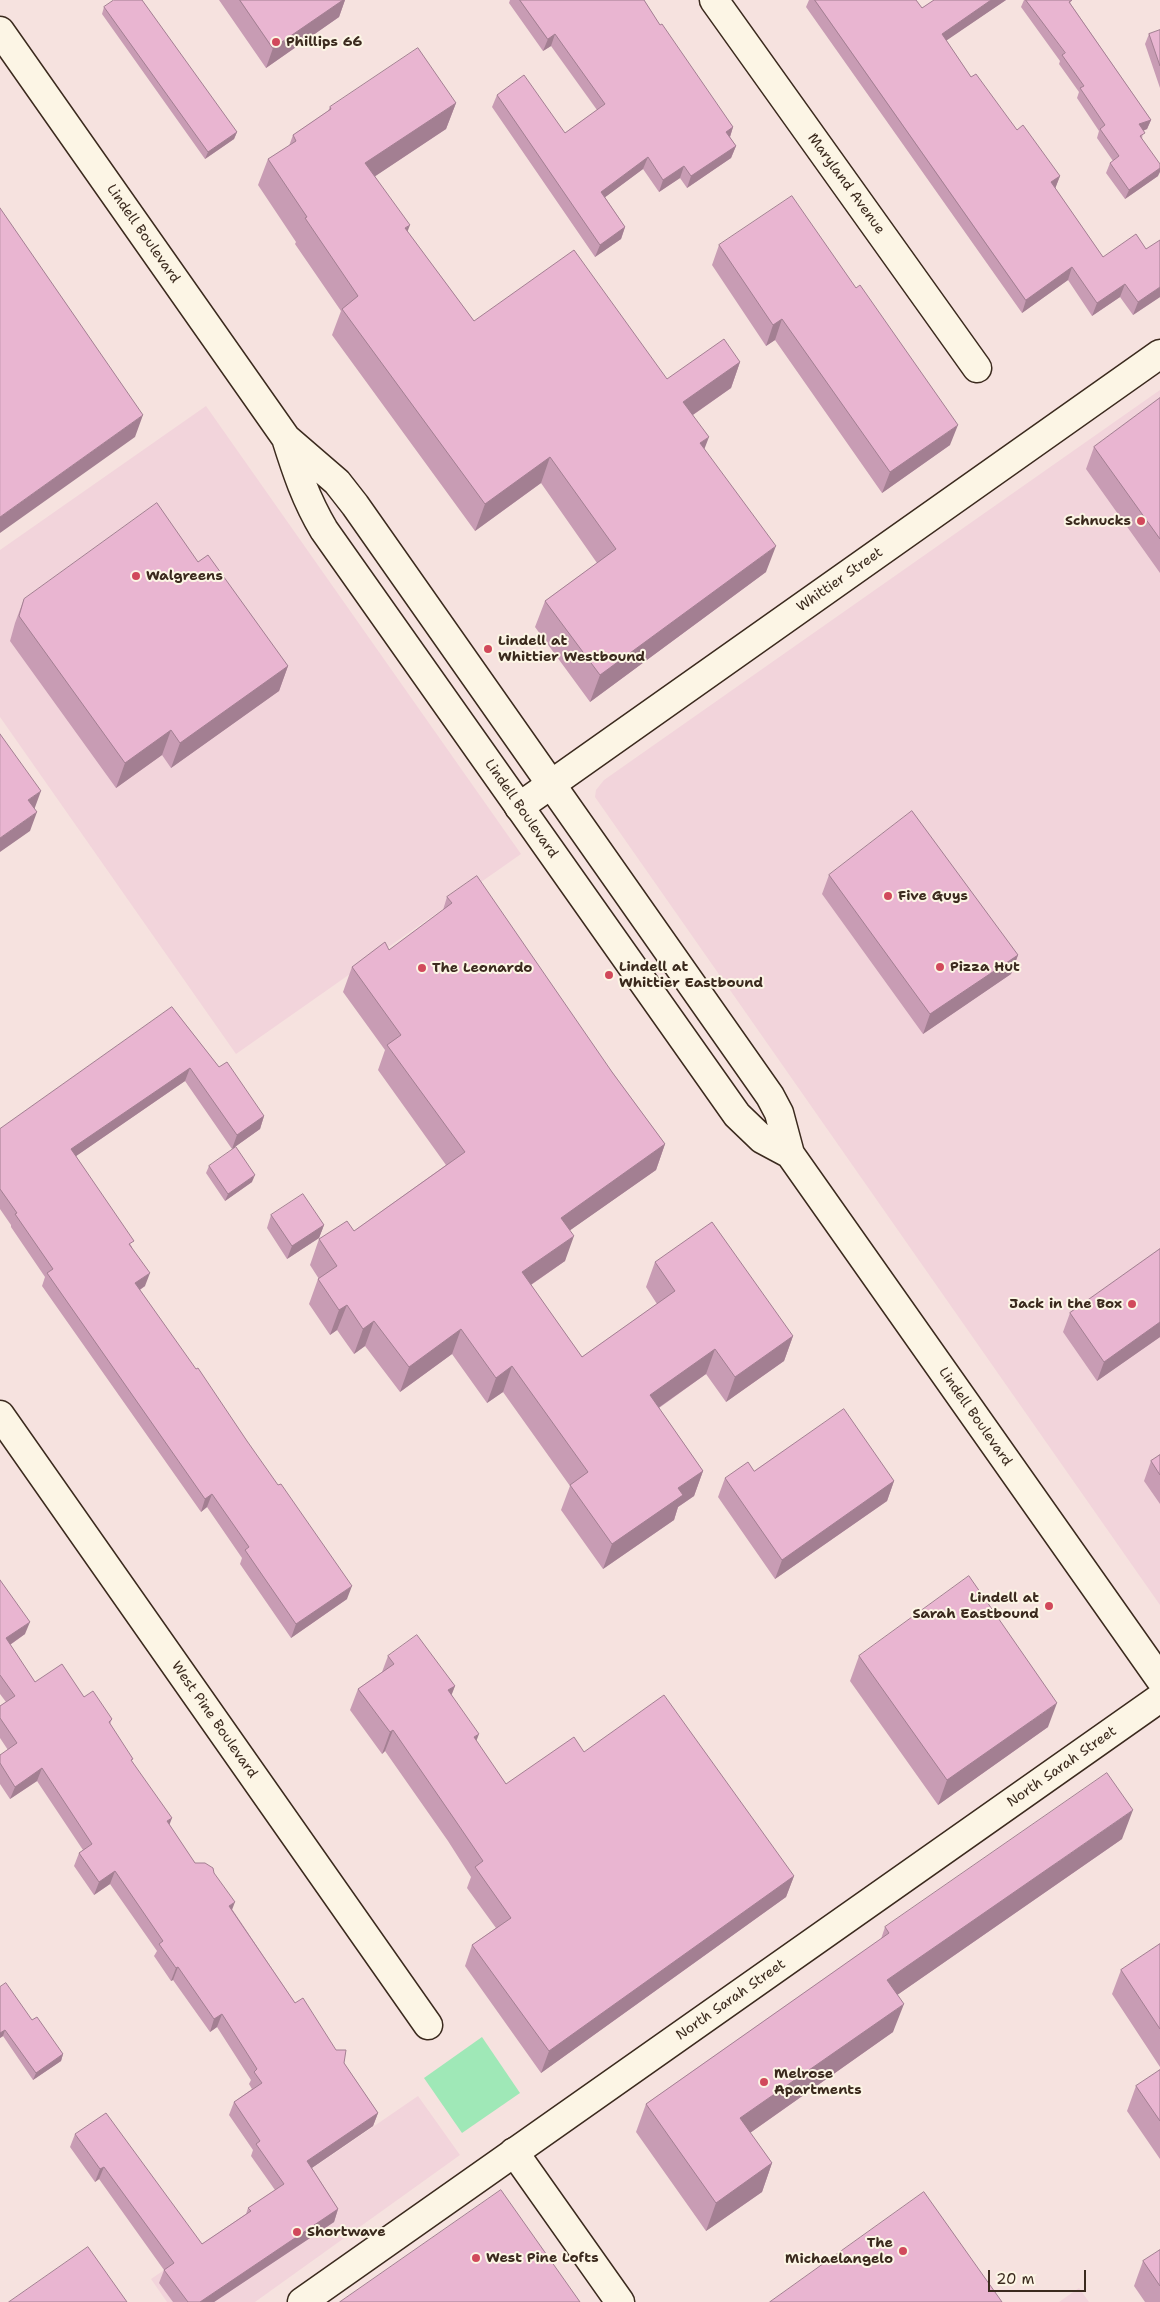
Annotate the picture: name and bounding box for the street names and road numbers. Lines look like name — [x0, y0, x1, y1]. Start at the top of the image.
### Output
street label: Maryland Avenue — [804, 130, 888, 238]
street label: Lindell Boulevard — [103, 181, 183, 287]
street label: Whittier Street — [794, 544, 886, 616]
street label: Lindell Boulevard — [481, 756, 561, 862]
street label: Lindell Boulevard — [935, 1364, 1015, 1470]
street label: West Pine Boulevard — [167, 1658, 261, 1782]
street label: North Sarah Street — [1004, 1723, 1120, 1811]
street label: North Sarah Street — [673, 1956, 789, 2044]

